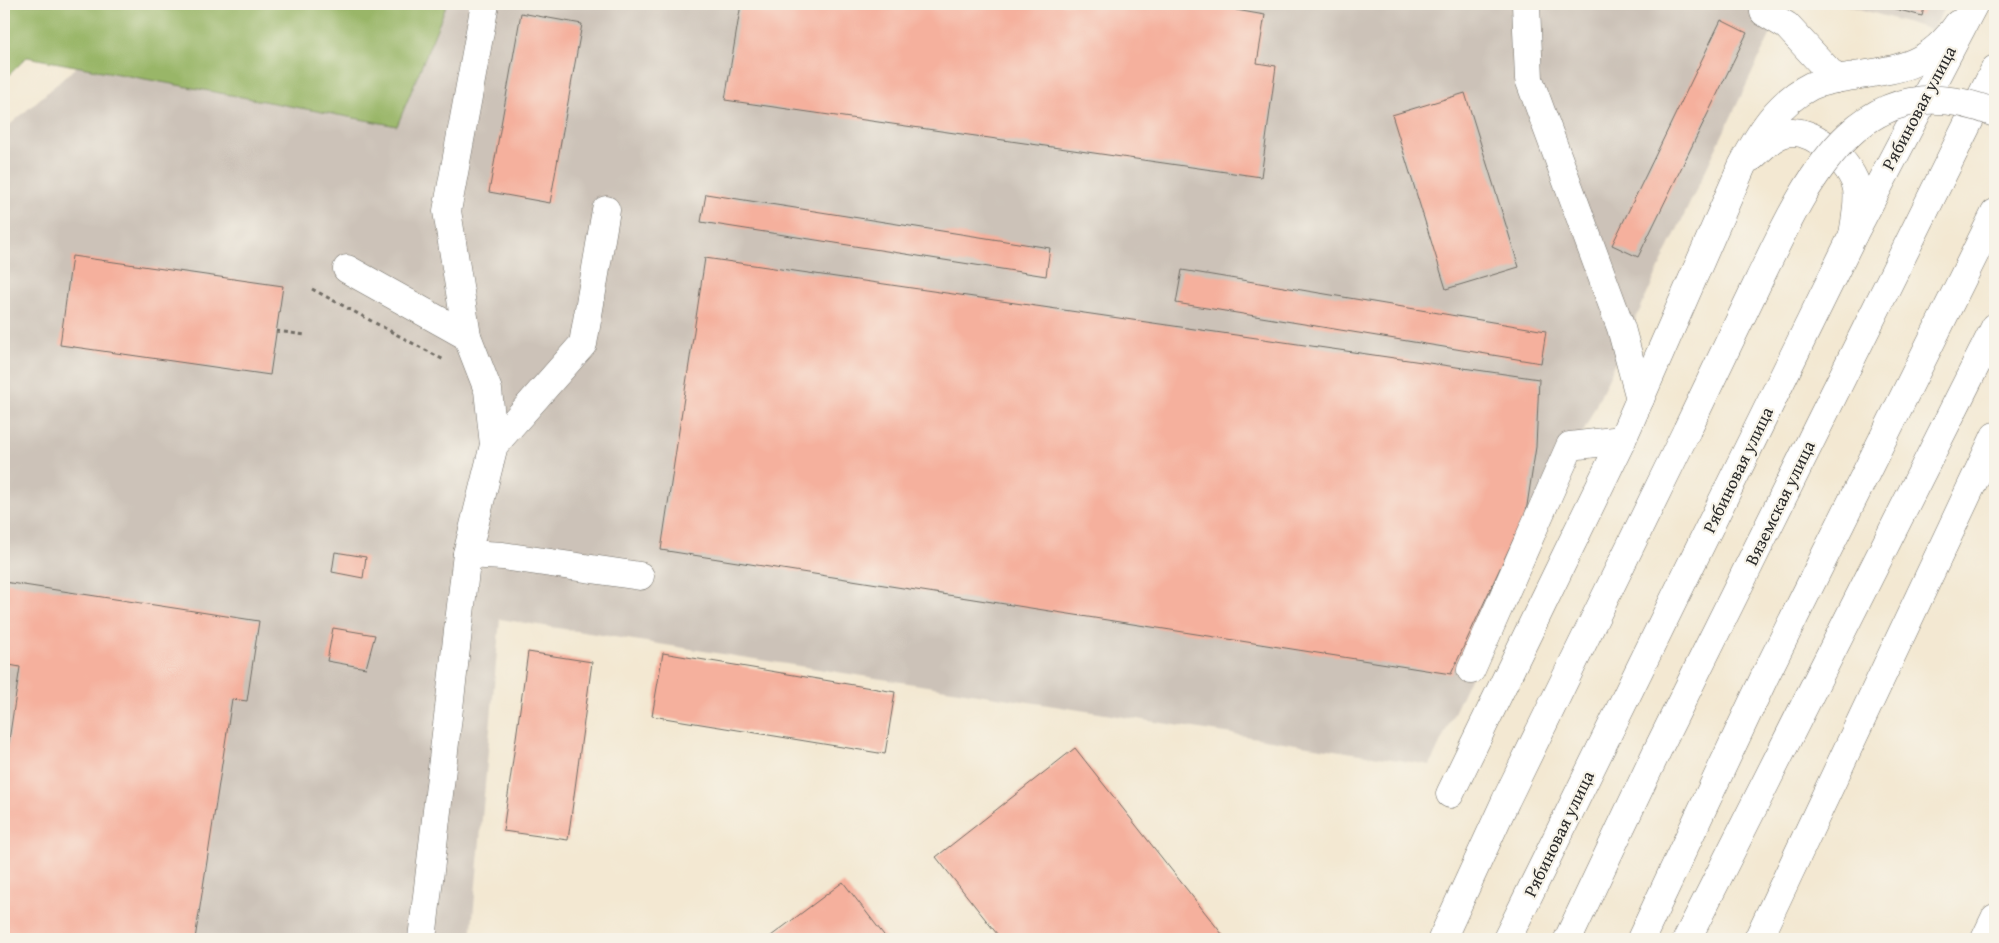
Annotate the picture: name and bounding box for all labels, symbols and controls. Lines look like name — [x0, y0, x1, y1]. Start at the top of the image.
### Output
street label: Рябиновая улица — [1874, 40, 1963, 175]
street label: Рябиновая улица — [1695, 402, 1780, 537]
street label: Вяземская улица — [1738, 435, 1822, 570]
street label: Рябиновая улица — [1516, 766, 1601, 901]

